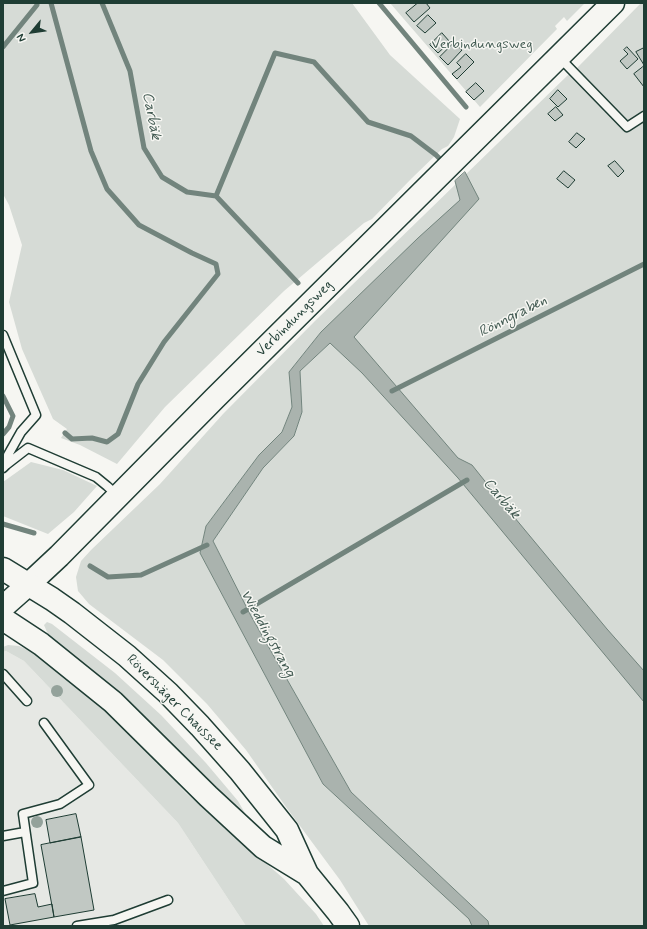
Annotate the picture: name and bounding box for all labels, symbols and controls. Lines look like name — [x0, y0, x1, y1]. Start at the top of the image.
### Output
north arrow — [12, 12, 52, 52]
text: N — [14, 31, 29, 44]
park label: Verbindungsweg — [431, 37, 533, 53]
water label: Carbäk — [138, 91, 164, 141]
street label: Verbindungsweg — [253, 277, 337, 361]
water label: Rönngraben — [476, 292, 550, 342]
water label: Carbäk — [478, 475, 524, 523]
water label: Wieddingstrang — [236, 587, 298, 681]
street label: Rövershäger Chaussee — [122, 651, 226, 755]

